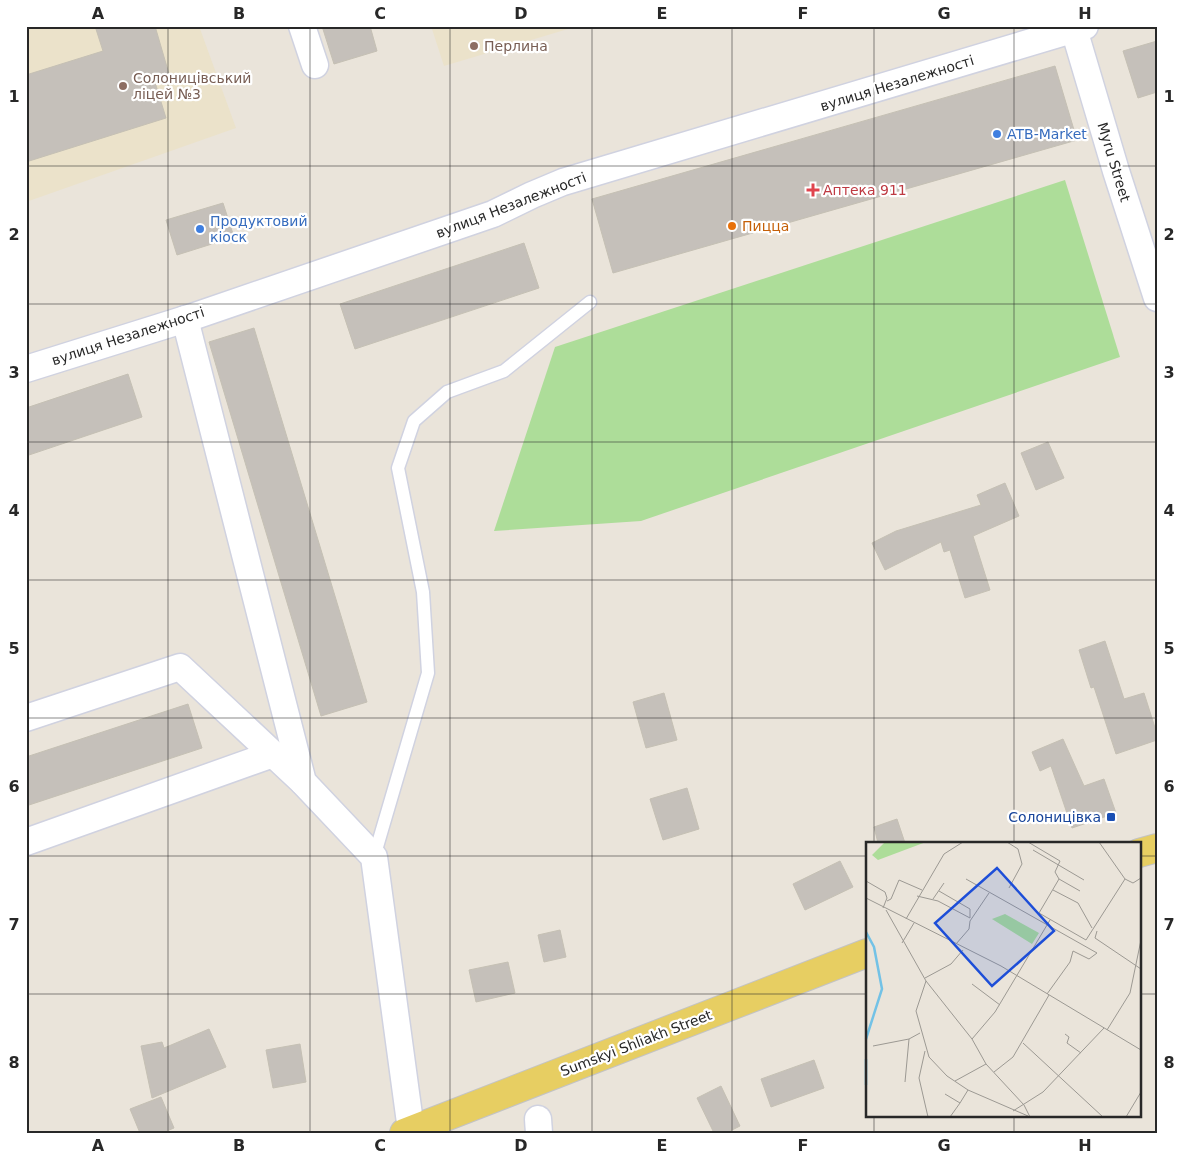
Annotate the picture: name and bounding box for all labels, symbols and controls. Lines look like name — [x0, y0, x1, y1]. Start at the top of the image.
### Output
text: A — [92, 4, 105, 23]
text: B — [233, 4, 245, 23]
text: C — [374, 4, 386, 23]
text: D — [514, 4, 528, 23]
text: E — [657, 4, 667, 23]
text: F — [798, 4, 808, 23]
text: G — [937, 4, 951, 23]
text: H — [1078, 4, 1092, 23]
place label: Перлина — [484, 38, 548, 54]
marker: Перлина — [468, 40, 480, 52]
street label: вулиця Незалежності — [818, 52, 976, 114]
place label: Солоницівський ліцей №3 — [133, 70, 251, 102]
marker: Солоницівський ліцей №3 — [117, 80, 129, 92]
text: 1 — [8, 87, 20, 106]
text: 1 — [1163, 87, 1175, 106]
street label: Myru Street — [1094, 120, 1134, 204]
place label: ATB-Market — [1007, 126, 1087, 142]
marker: ATB-Market — [991, 128, 1003, 140]
street label: вулиця Незалежності — [434, 169, 588, 241]
place label: Аптека 911 — [823, 182, 907, 198]
marker: Аптека 911 — [807, 184, 819, 196]
place label: Продуктовий кіоск — [210, 213, 308, 245]
place label: Пицца — [742, 218, 789, 234]
marker: Пицца — [726, 220, 738, 232]
marker: Продуктовий кіоск — [194, 223, 206, 235]
text: 2 — [8, 225, 20, 244]
text: 2 — [1163, 225, 1175, 244]
street label: вулиця Незалежності — [50, 304, 206, 368]
text: 3 — [8, 363, 20, 382]
text: 3 — [1163, 363, 1175, 382]
text: 4 — [8, 501, 20, 520]
text: 4 — [1163, 501, 1175, 520]
text: 5 — [8, 639, 20, 658]
text: 5 — [1163, 639, 1175, 658]
text: 6 — [8, 777, 20, 796]
text: 6 — [1163, 777, 1175, 796]
place label: Солоницівка — [1008, 809, 1101, 825]
marker: Солоницівка — [1105, 811, 1117, 823]
inset map — [866, 842, 1140, 1116]
text: 7 — [8, 915, 20, 934]
text: 7 — [1163, 915, 1175, 934]
street label: Sumskyi Shliakh Street — [558, 1006, 715, 1079]
text: 8 — [8, 1053, 20, 1072]
text: 8 — [1163, 1053, 1175, 1072]
text: A — [92, 1136, 105, 1155]
text: B — [233, 1136, 245, 1155]
text: C — [374, 1136, 386, 1155]
text: D — [514, 1136, 528, 1155]
text: E — [657, 1136, 667, 1155]
text: F — [798, 1136, 808, 1155]
text: G — [937, 1136, 951, 1155]
text: H — [1078, 1136, 1092, 1155]

